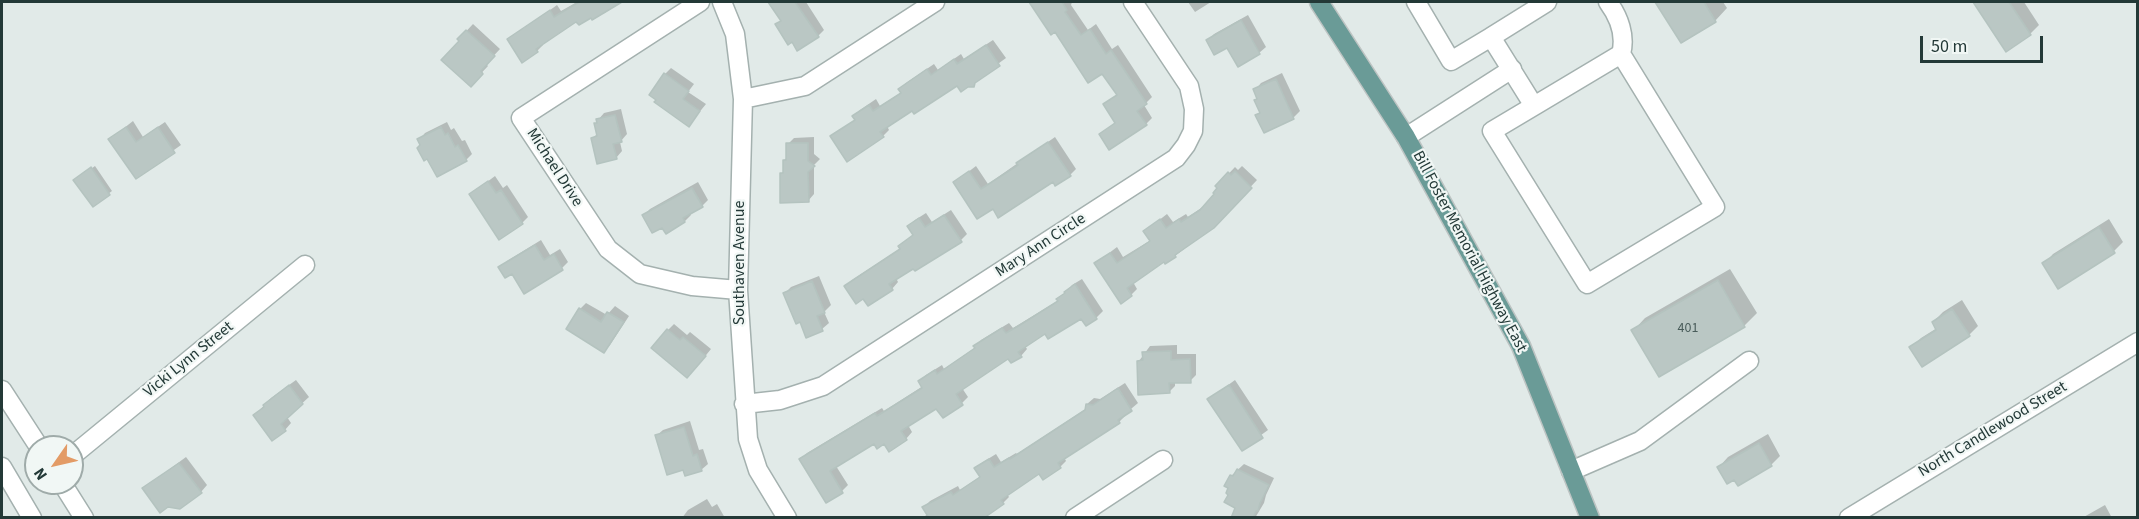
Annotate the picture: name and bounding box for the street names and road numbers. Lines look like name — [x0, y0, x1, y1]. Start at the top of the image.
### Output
street label: Michael Drive — [522, 125, 586, 211]
street label: Bill Foster Memorial Highway East — [1408, 148, 1530, 356]
street label: Southaven Avenue — [730, 201, 750, 325]
street label: Mary Ann Circle — [992, 210, 1090, 282]
street label: Vicki Lynn Street — [140, 318, 238, 402]
street label: North Candlewood Street — [1915, 378, 2071, 482]

